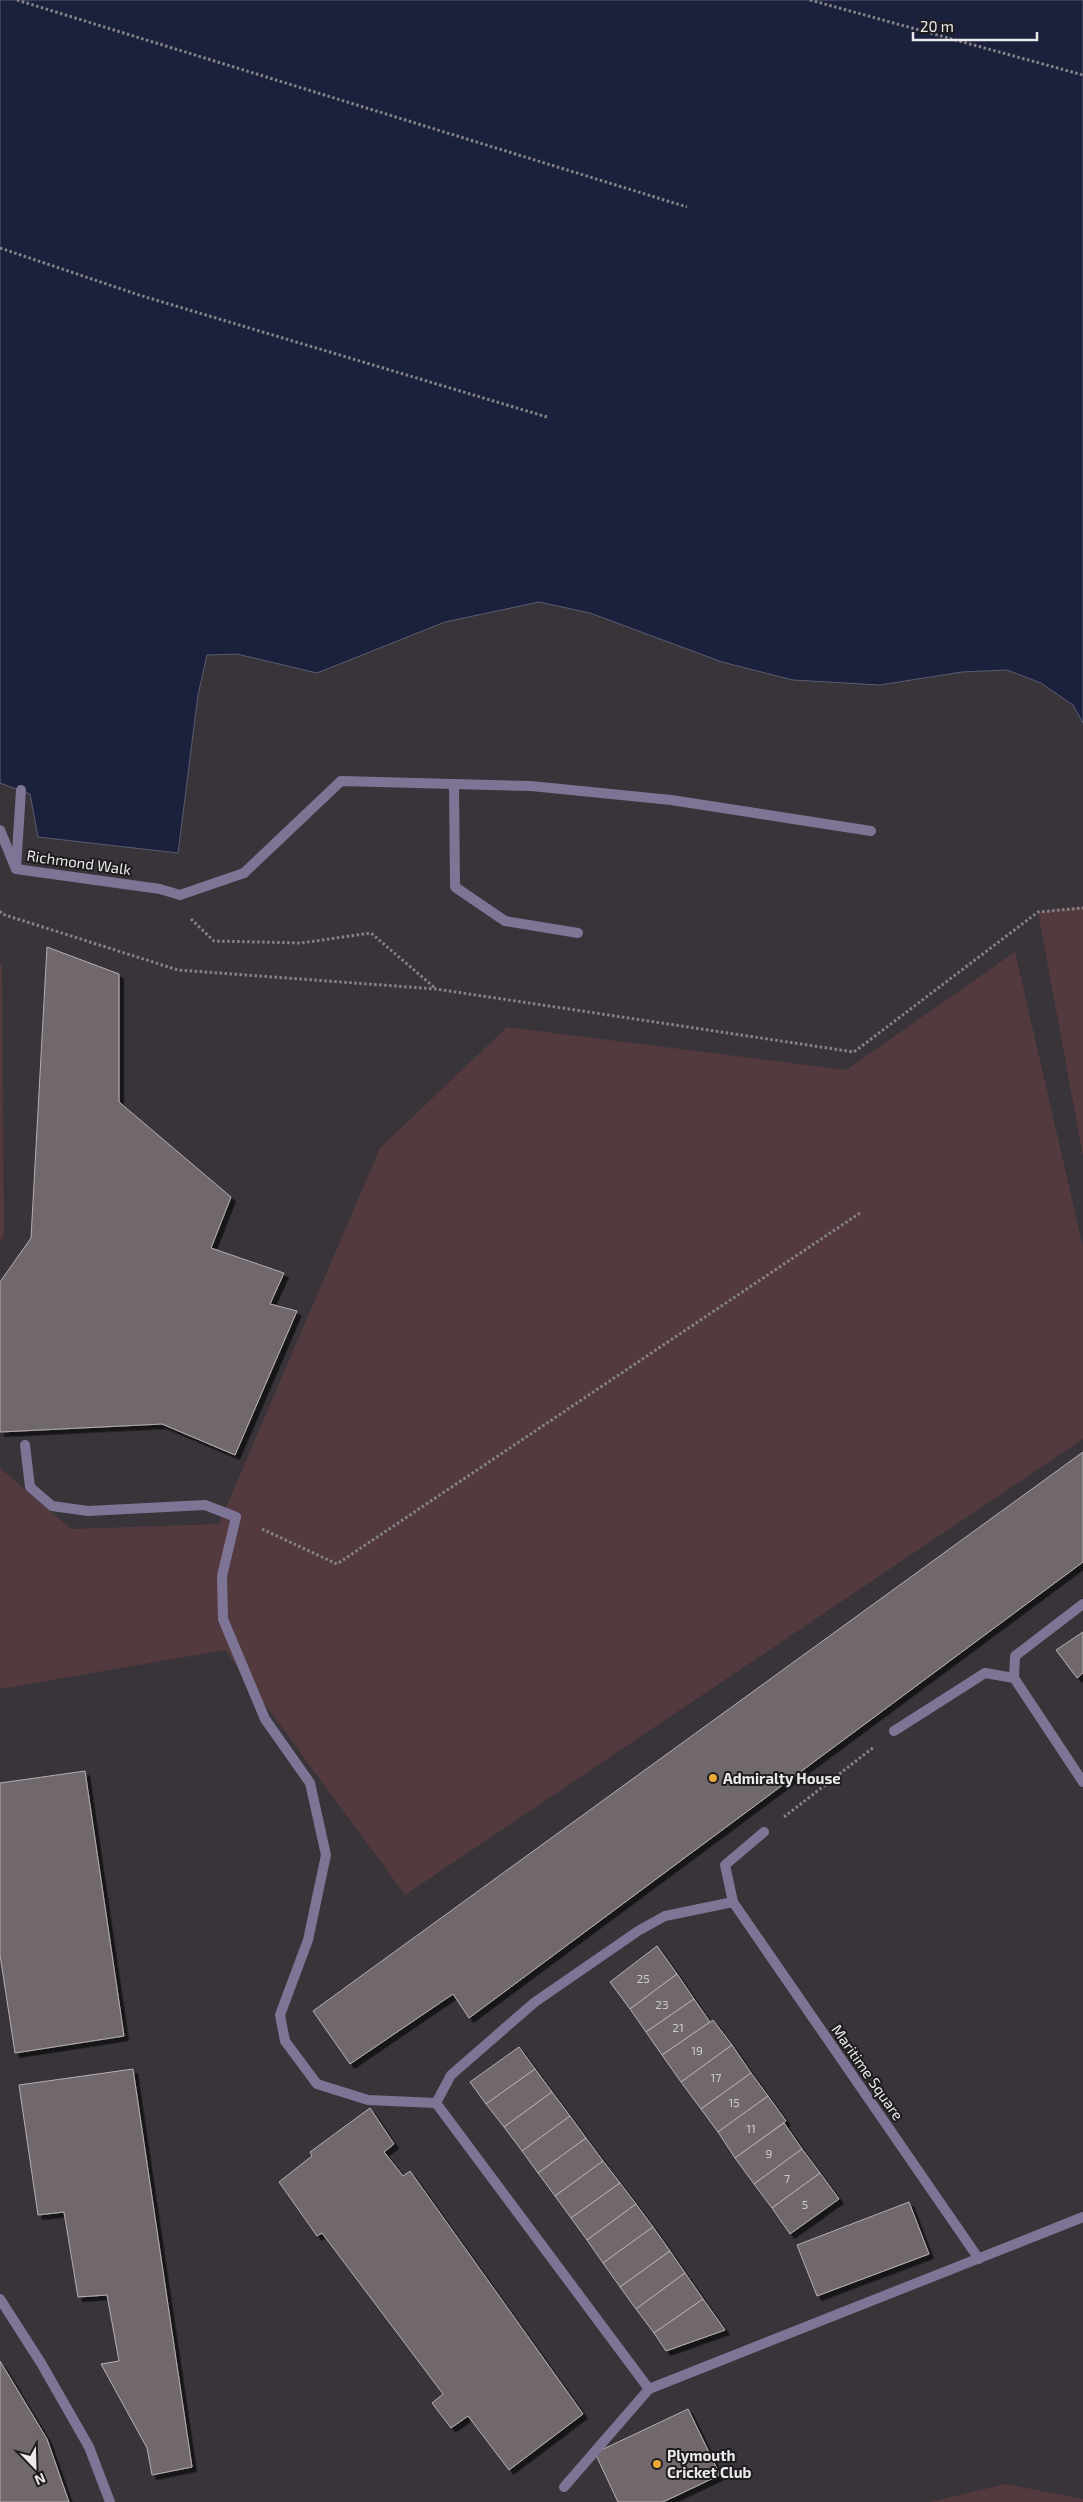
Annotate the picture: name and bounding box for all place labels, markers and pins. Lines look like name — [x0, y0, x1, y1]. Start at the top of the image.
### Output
place label: Admiralty House — [723, 1769, 841, 1788]
marker: Admiralty House — [707, 1772, 719, 1784]
place label: Plymouth Cricket Club — [667, 2446, 752, 2481]
marker: Plymouth Cricket Club — [651, 2458, 663, 2470]

